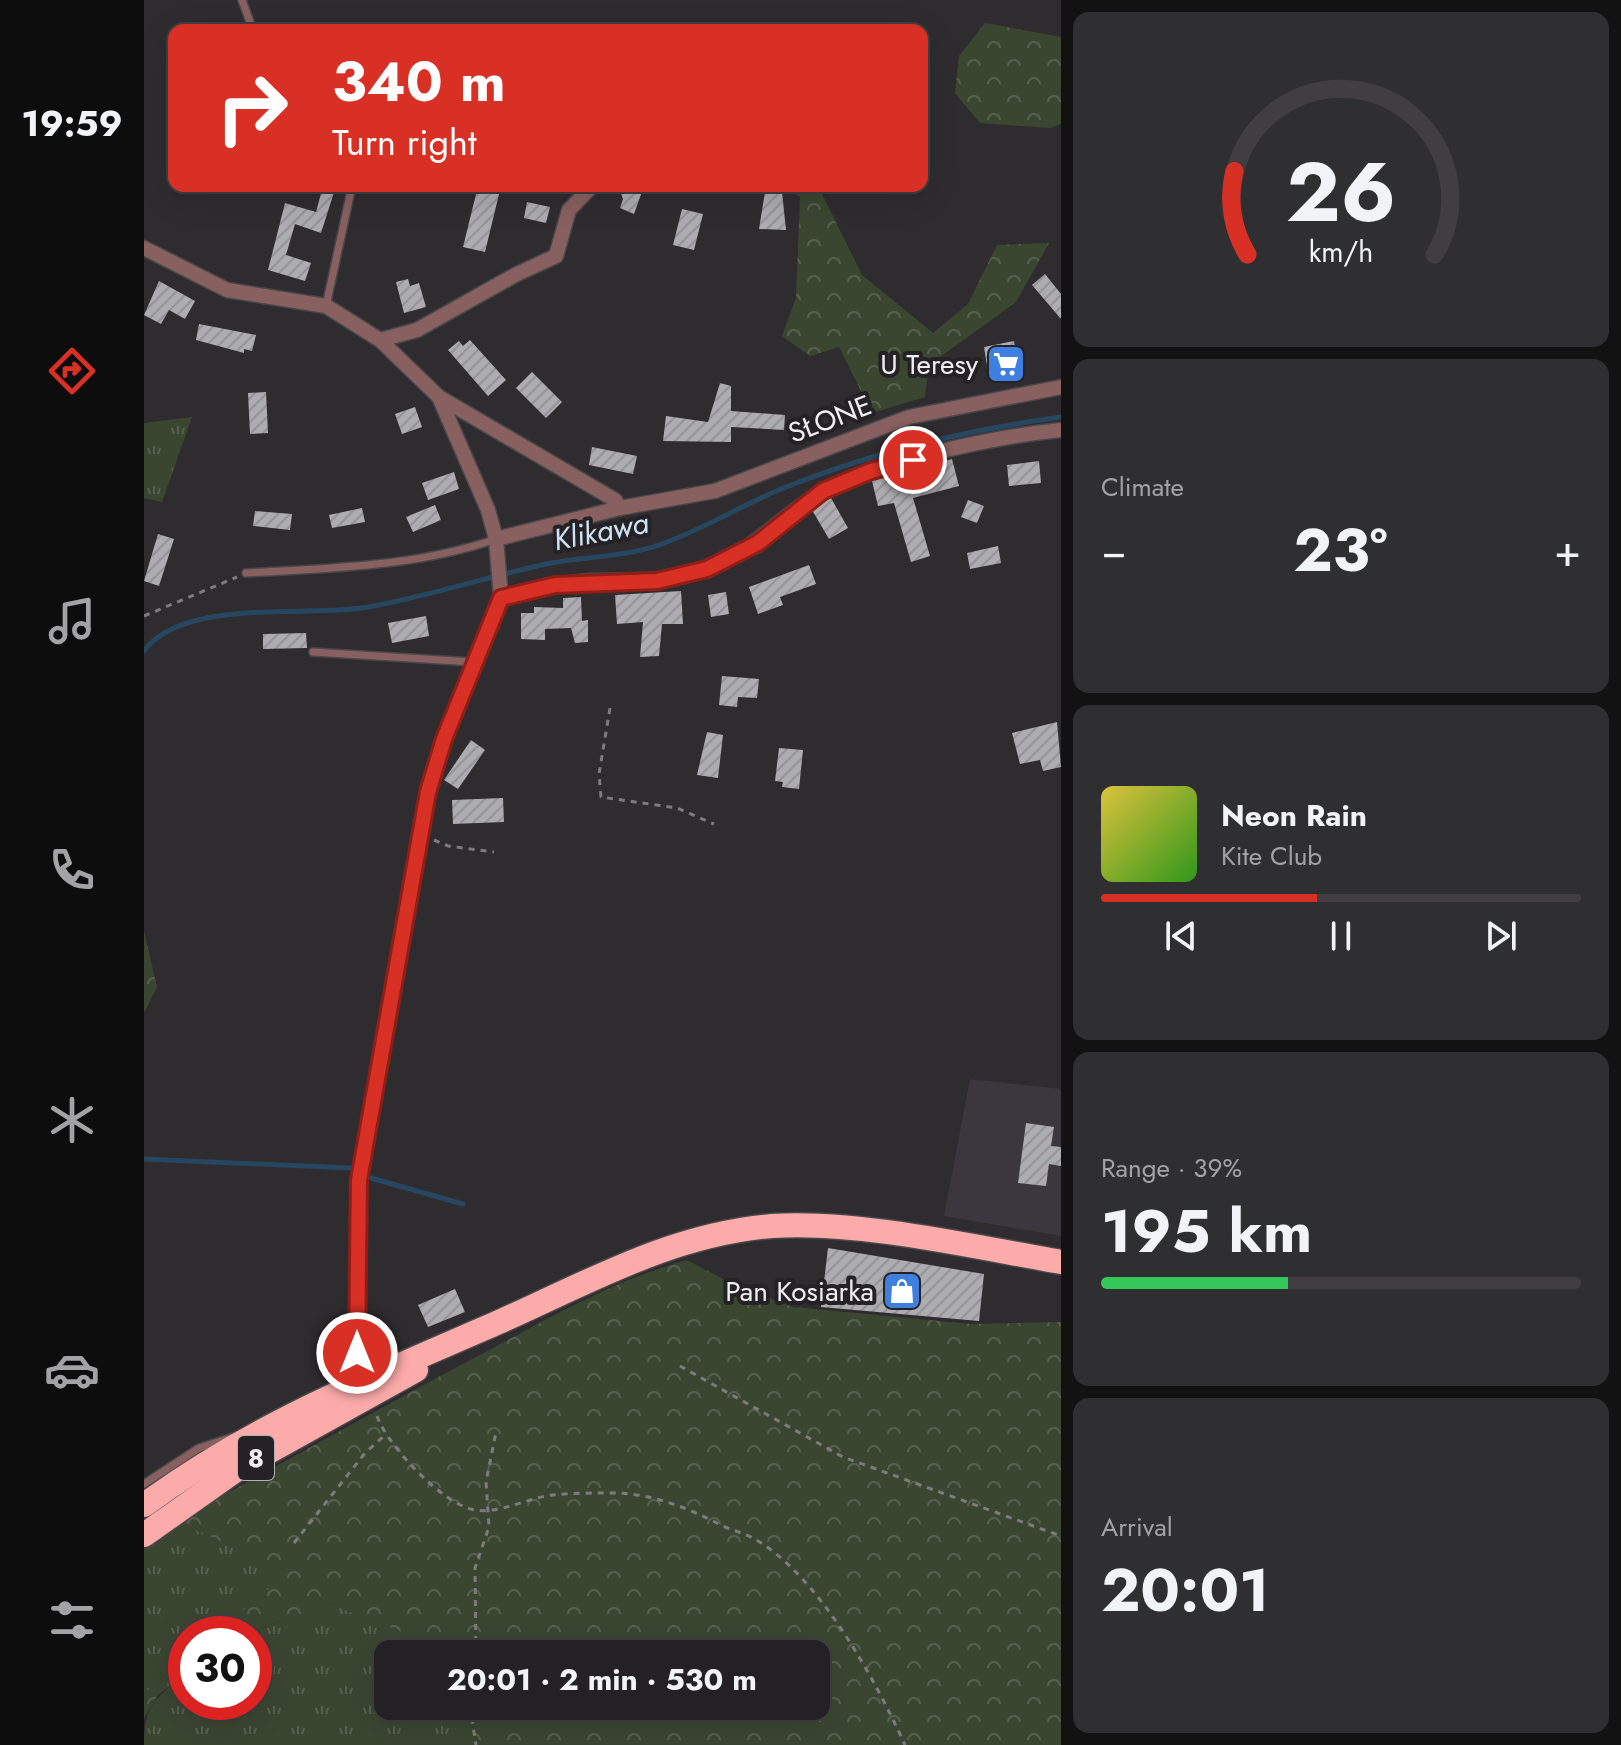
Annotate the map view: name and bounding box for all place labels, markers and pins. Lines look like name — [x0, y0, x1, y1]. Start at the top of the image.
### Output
supermarket icon: U Teresy — [985, 343, 1027, 385]
place label: U Teresy — [880, 344, 979, 385]
pin — [879, 426, 947, 494]
shop icon: Pan Kosiarka — [881, 1270, 923, 1312]
place label: Pan Kosiarka — [725, 1271, 874, 1312]

